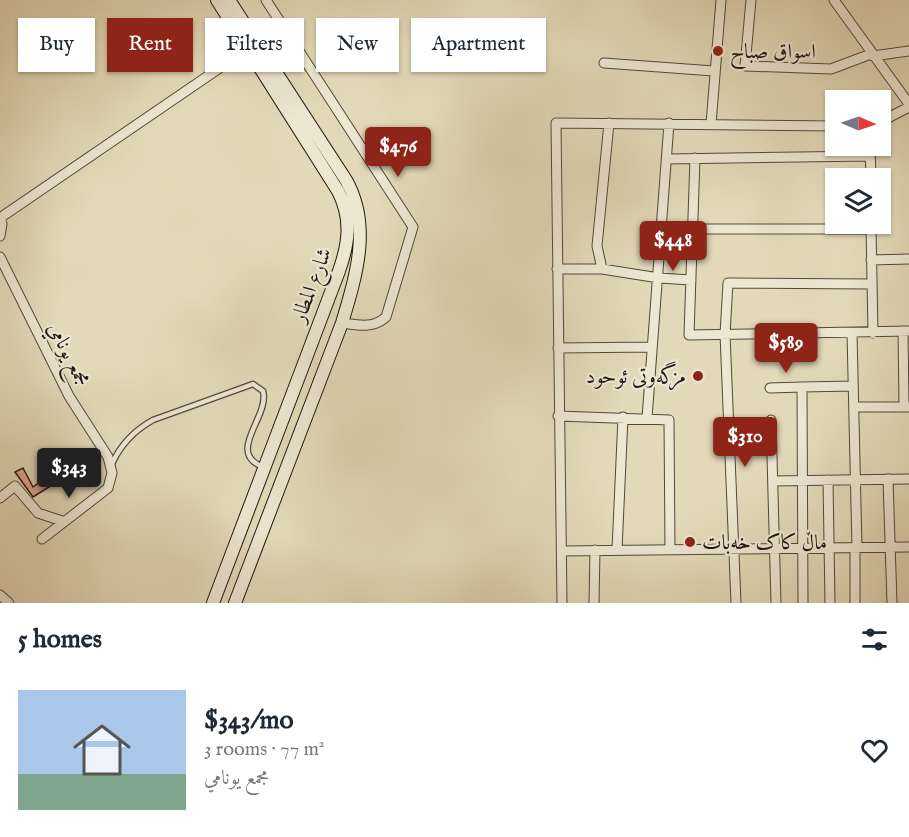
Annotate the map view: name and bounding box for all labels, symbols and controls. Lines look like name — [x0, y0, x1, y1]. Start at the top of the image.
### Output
chip: Buy — [18, 18, 95, 72]
chip: Rent — [107, 18, 193, 72]
chip: Filters — [205, 18, 304, 72]
chip: New — [316, 18, 399, 72]
chip: Apartment — [411, 18, 546, 72]
place label: اسواق صباح — [730, 39, 816, 70]
marker: اسواق صباح — [711, 44, 725, 58]
north arrow — [825, 90, 891, 156]
map controls — [825, 90, 891, 234]
pin: $476 — [362, 127, 434, 178]
text: $476 — [379, 134, 417, 159]
button: layers — [825, 168, 891, 234]
pin: $448 — [637, 221, 709, 272]
text: $448 — [654, 228, 692, 253]
street label: شارع المطار — [285, 244, 342, 330]
street label: مجمع يونامي — [37, 318, 95, 393]
pin: $589 — [750, 323, 822, 374]
text: $589 — [769, 330, 803, 355]
place label: مزگەوتی ئوحود — [586, 361, 686, 391]
marker: مزگەوتی ئوحود — [691, 369, 705, 383]
pin: $310 — [709, 417, 781, 468]
text: $310 — [727, 424, 763, 449]
pin: $343 — [33, 448, 105, 499]
text: $343 — [51, 455, 87, 480]
place label: ماڵ کاک خەبات — [702, 530, 827, 557]
marker: ماڵ کاک خەبات — [683, 535, 697, 549]
text: 5 homes — [18, 623, 102, 656]
icon: filters — [858, 623, 891, 656]
text: $343/mo — [204, 704, 293, 737]
icon: home — [66, 714, 138, 786]
icon: heart — [858, 734, 891, 767]
text: 3 rooms · 77 m² — [204, 737, 324, 762]
text: مجمع يونامي — [204, 766, 269, 791]

